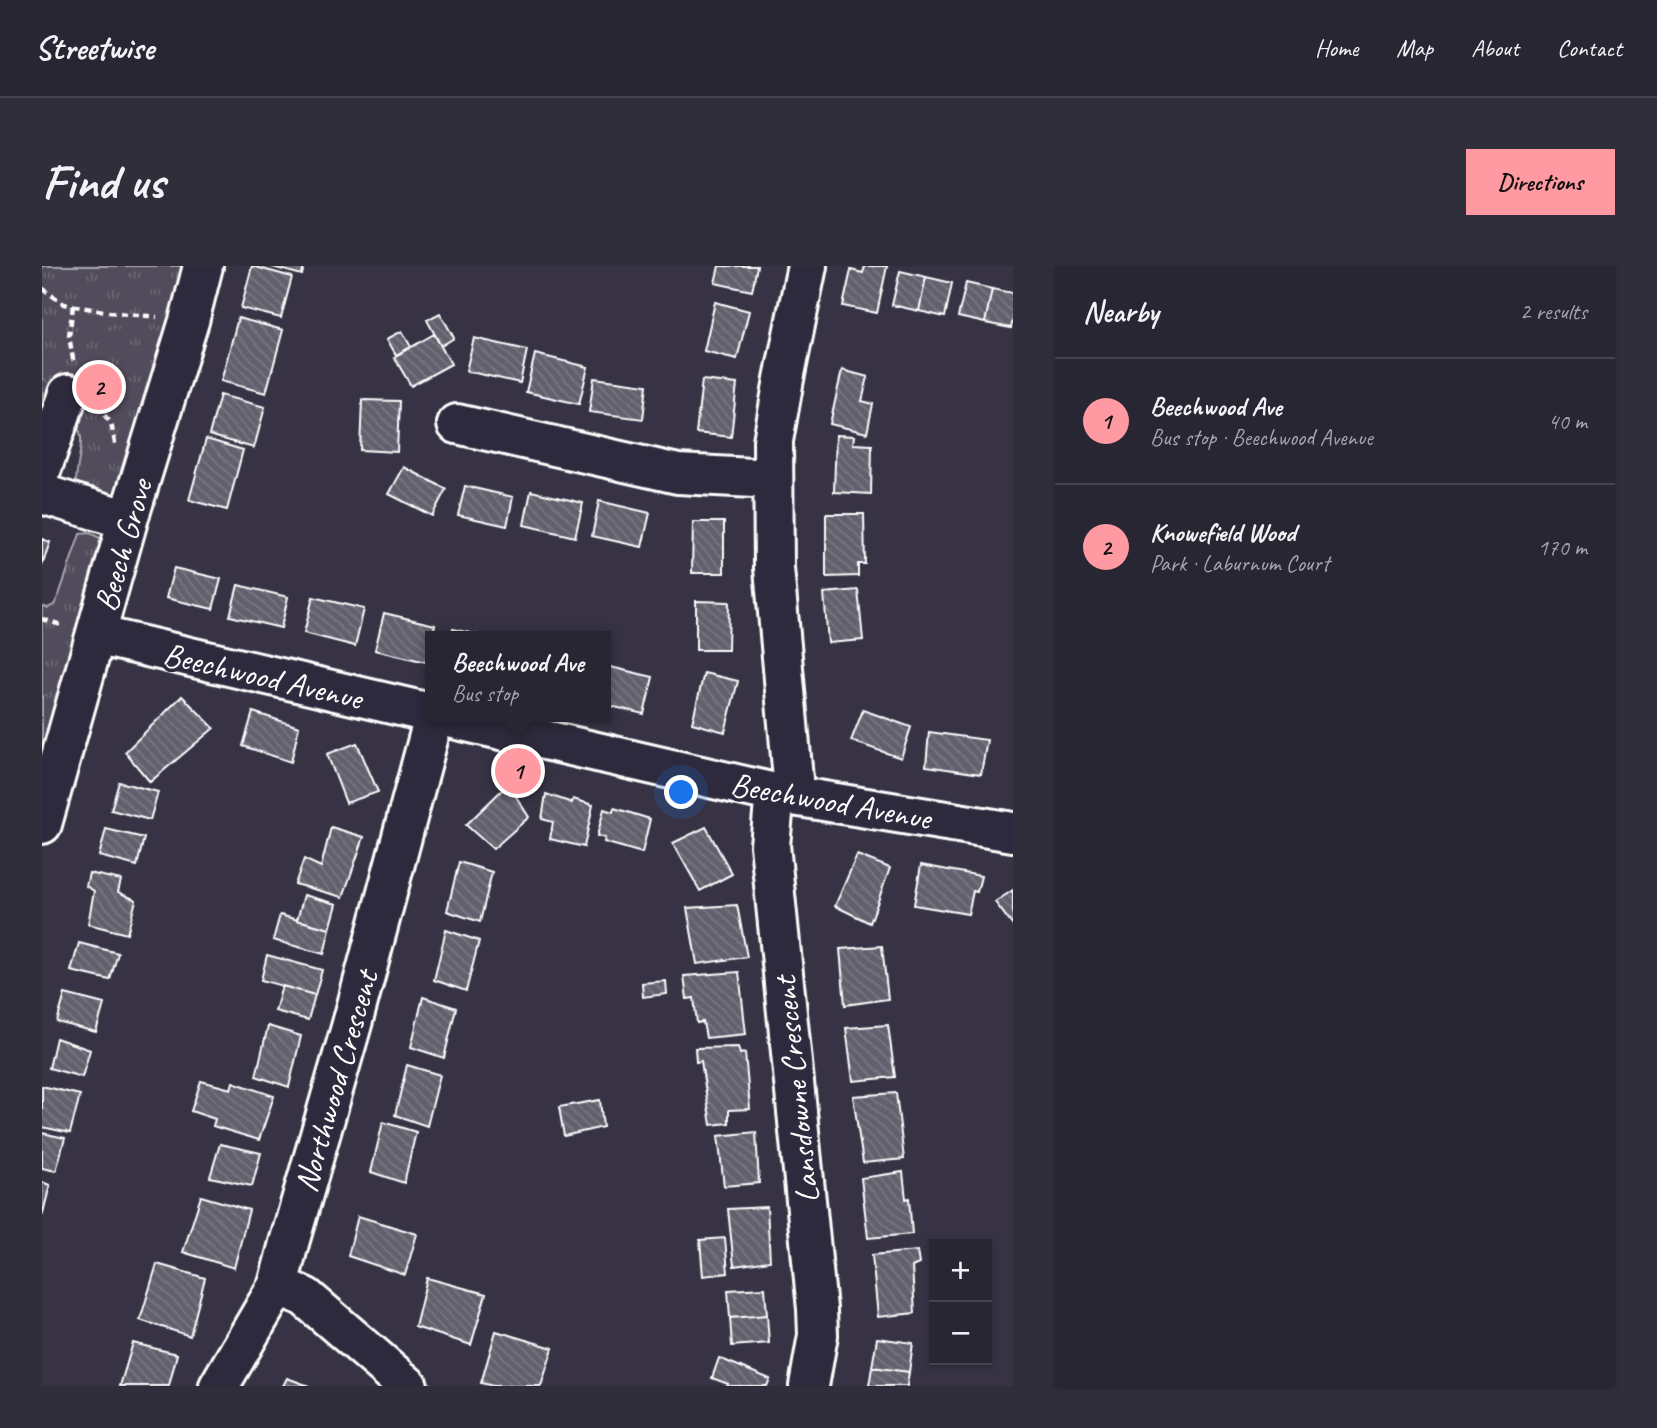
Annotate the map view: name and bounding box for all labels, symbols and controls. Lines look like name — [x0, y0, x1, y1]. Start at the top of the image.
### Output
text: Streetwise — [35, 27, 154, 69]
text: Home — [1315, 33, 1358, 63]
text: Map — [1396, 33, 1433, 63]
text: About — [1471, 33, 1519, 63]
text: Contact — [1557, 33, 1622, 63]
button: Directions — [1466, 149, 1615, 215]
text: Find us — [42, 151, 164, 213]
text: Nearby — [1083, 293, 1159, 331]
text: 2 results — [1520, 297, 1587, 326]
pin: 2 — [76, 361, 122, 413]
text: Beechwood Ave — [1150, 390, 1282, 423]
text: 1 — [1101, 407, 1111, 436]
text: 40 m — [1548, 407, 1587, 436]
text: Bus stop · Beechwood Avenue — [1150, 423, 1373, 452]
street label: Beech Grove — [84, 472, 162, 616]
text: Knowefield Wood — [1150, 516, 1296, 549]
text: 2 — [1101, 533, 1111, 562]
text: 170 m — [1538, 533, 1587, 562]
text: Park · Laburnum Court — [1150, 549, 1329, 578]
popup — [425, 631, 611, 722]
street label: Beechwood Avenue — [159, 633, 368, 720]
text: Beechwood Ave — [452, 646, 584, 679]
text: Bus stop — [452, 679, 518, 708]
pin: 1 — [495, 745, 541, 797]
street label: Beechwood Avenue — [727, 763, 936, 840]
your location — [664, 775, 698, 809]
street label: Northwood Crescent — [284, 963, 388, 1197]
street label: Lansdowne Crescent — [763, 972, 829, 1205]
map controls — [929, 1239, 992, 1365]
button: + — [929, 1239, 992, 1302]
button: − — [929, 1302, 992, 1365]

